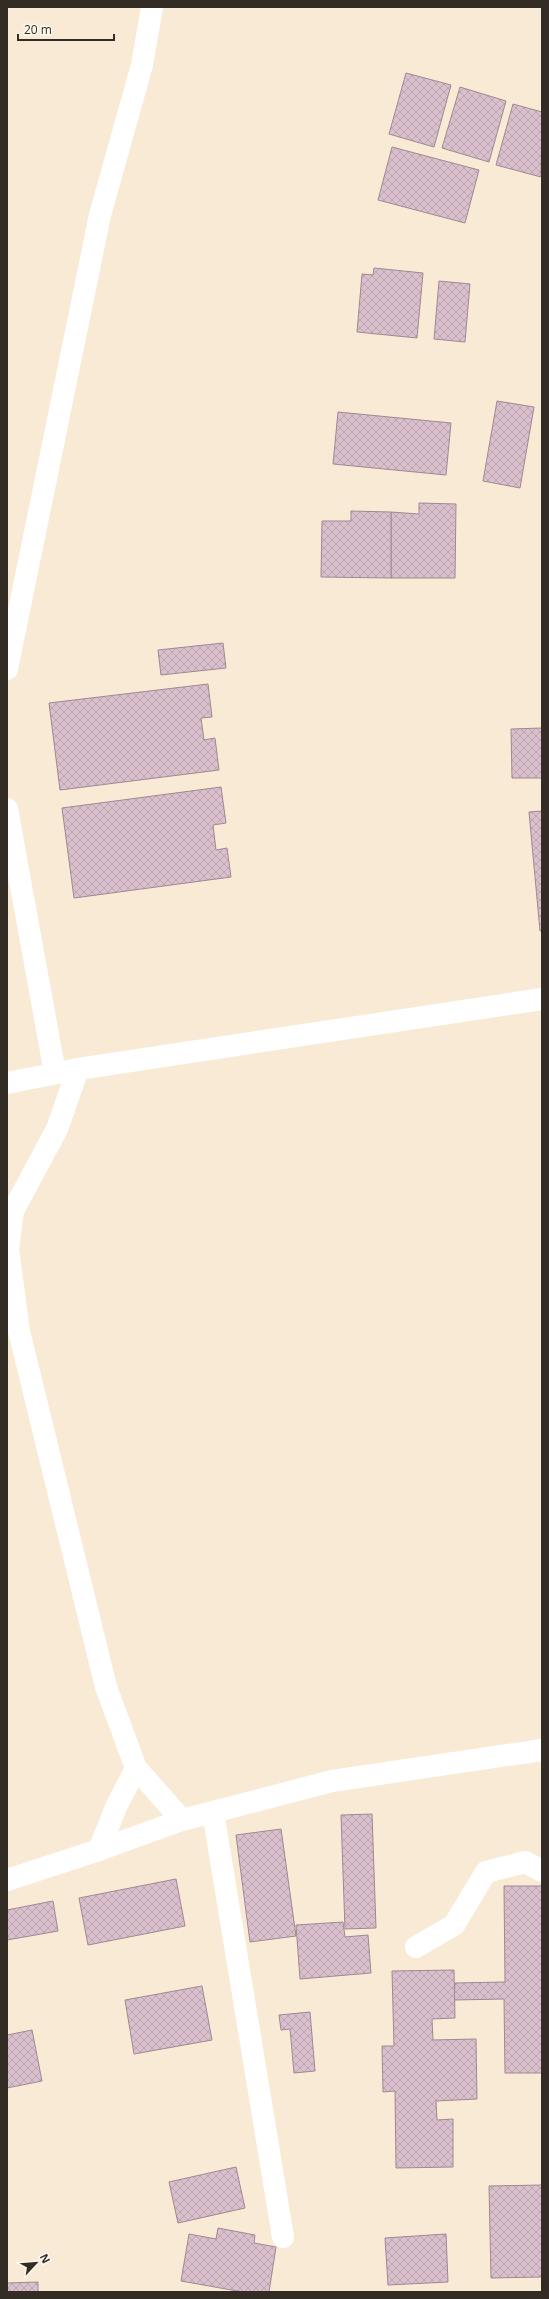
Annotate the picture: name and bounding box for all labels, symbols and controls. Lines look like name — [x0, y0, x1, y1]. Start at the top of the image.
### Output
scale bar — [18, 16, 114, 42]
text: 20 m — [24, 21, 52, 38]
north arrow — [16, 2243, 56, 2283]
text: N — [37, 2251, 54, 2266]

